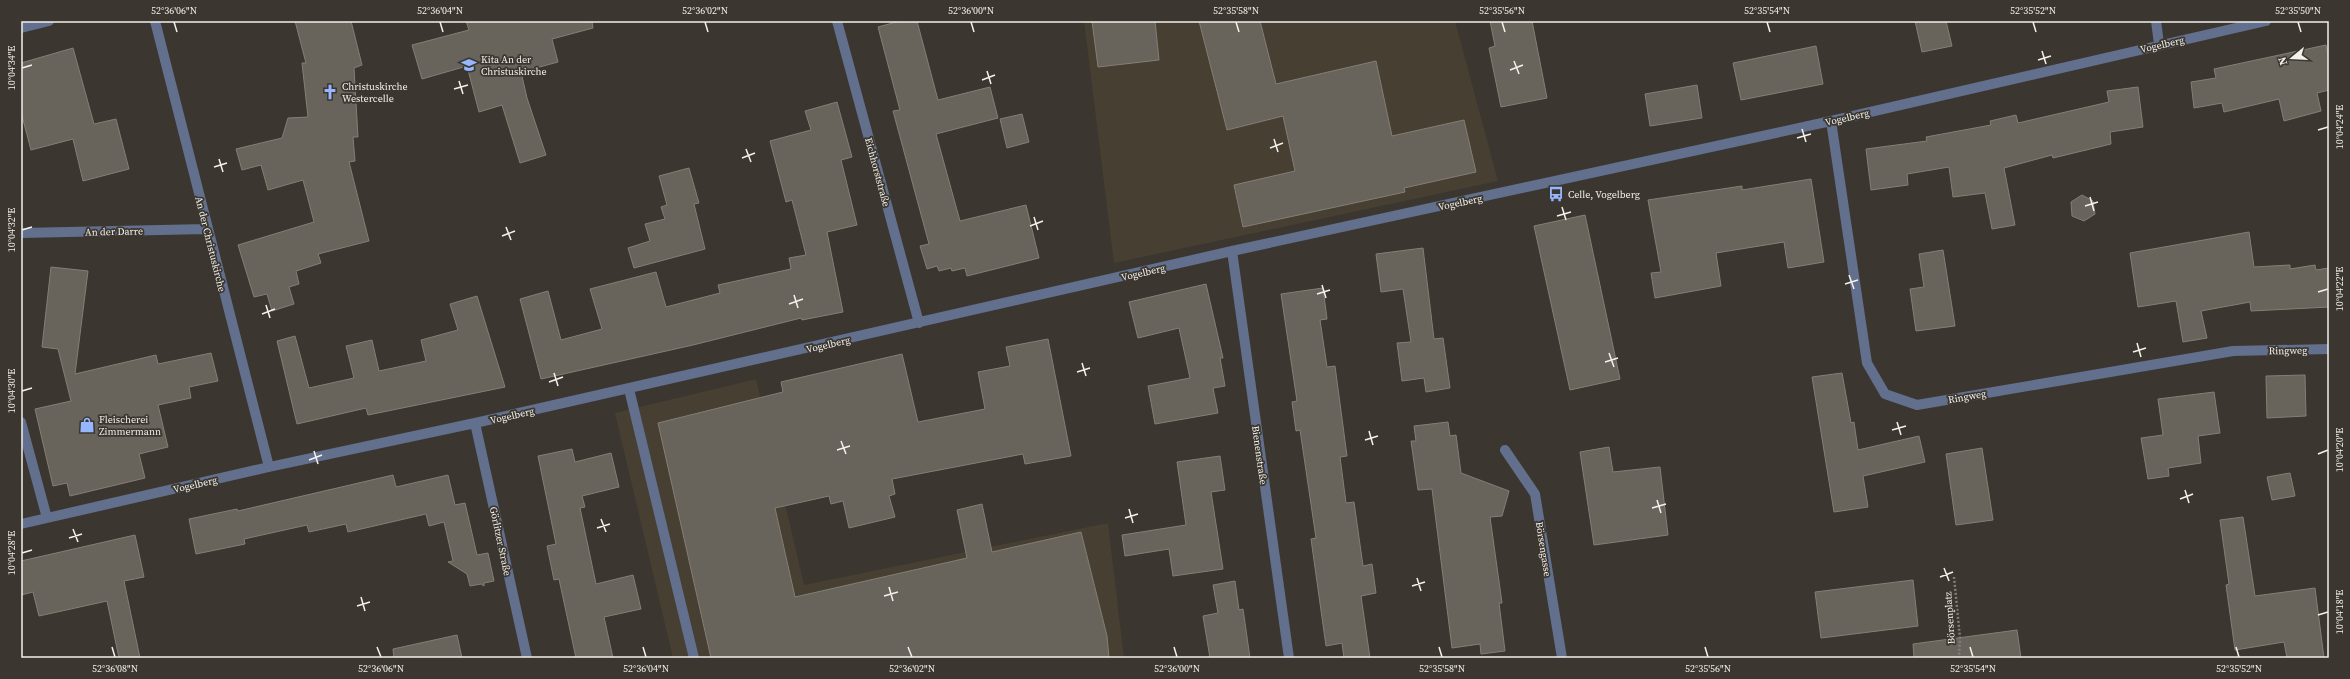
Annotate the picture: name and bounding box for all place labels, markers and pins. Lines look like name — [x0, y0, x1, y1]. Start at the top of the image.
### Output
place label: Kita An der Christuskirche — [481, 53, 547, 78]
school or university icon: Kita An der Christuskirche — [460, 56, 478, 74]
place label: Christuskirche Westercelle — [342, 80, 408, 105]
church icon: Christuskirche Westercelle — [321, 83, 339, 101]
bus stop icon: Celle, Vogelberg — [1547, 185, 1565, 203]
place label: Celle, Vogelberg — [1568, 188, 1640, 201]
place label: Fleischerei Zimmermann — [99, 413, 161, 438]
shop icon: Fleischerei Zimmermann — [78, 416, 96, 434]

